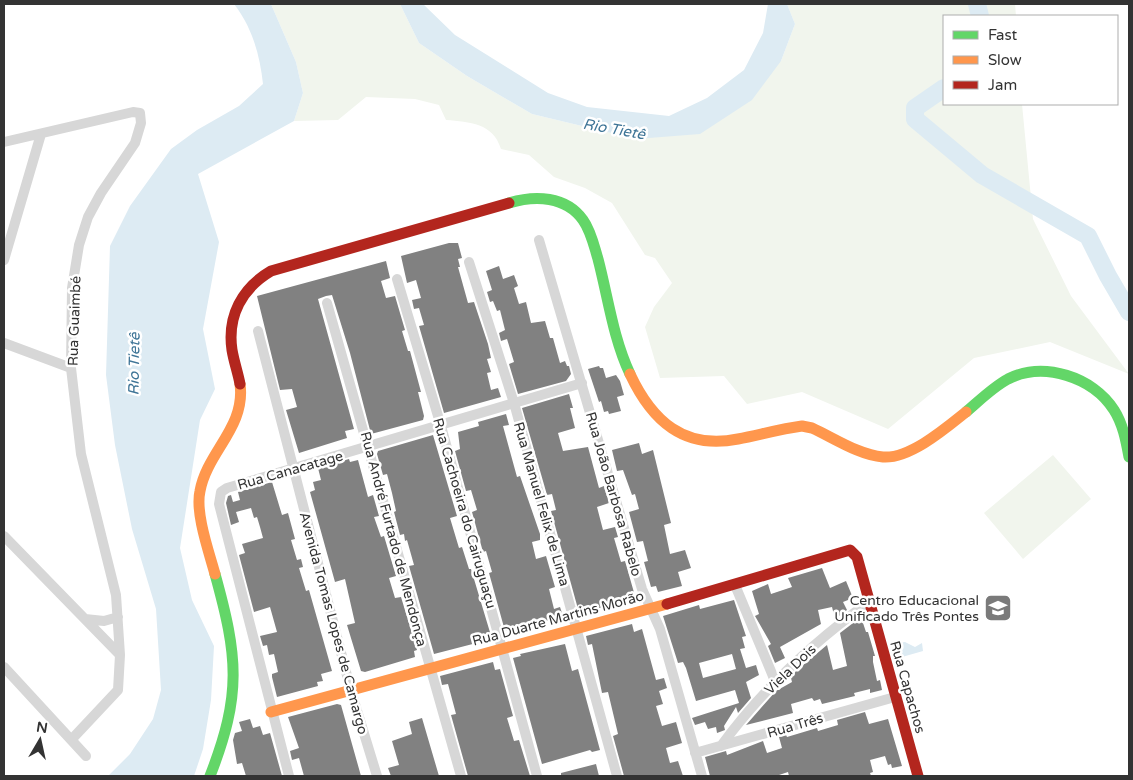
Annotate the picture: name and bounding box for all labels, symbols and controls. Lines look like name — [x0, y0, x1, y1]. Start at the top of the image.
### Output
legend — [943, 15, 1118, 105]
text: Fast — [988, 26, 1018, 44]
text: Slow — [988, 51, 1022, 69]
text: Jam — [988, 76, 1017, 94]
water label: Rio Tietê — [582, 115, 648, 144]
street label: Rua Guaimbé — [64, 276, 85, 366]
water label: Rio Tietê — [124, 331, 144, 396]
street label: Rua João Barbosa Rabelo — [582, 410, 645, 578]
street label: Rua Cachoeira do Cairuguaçu — [429, 416, 500, 610]
street label: Rua Manuel Felix de Lima — [510, 420, 573, 588]
street label: Rua André Furtado de Mendonça — [357, 430, 430, 649]
street label: Rua Canacatage — [235, 447, 345, 494]
street label: Avenida Tomas Lopes de Camargo — [296, 510, 371, 736]
street label: Rua Duarte Martins Morão — [470, 587, 646, 650]
place label: Centro Educacional Unificado Três Pontes — [834, 592, 979, 625]
school or university icon: Centro Educacional Unificado Três Pontes — [983, 593, 1013, 623]
street label: Rua Capachos — [886, 639, 929, 736]
street label: Viela Dois — [761, 640, 820, 698]
street label: Rua Três — [765, 709, 825, 742]
north arrow — [15, 715, 65, 765]
text: N — [35, 718, 49, 737]

